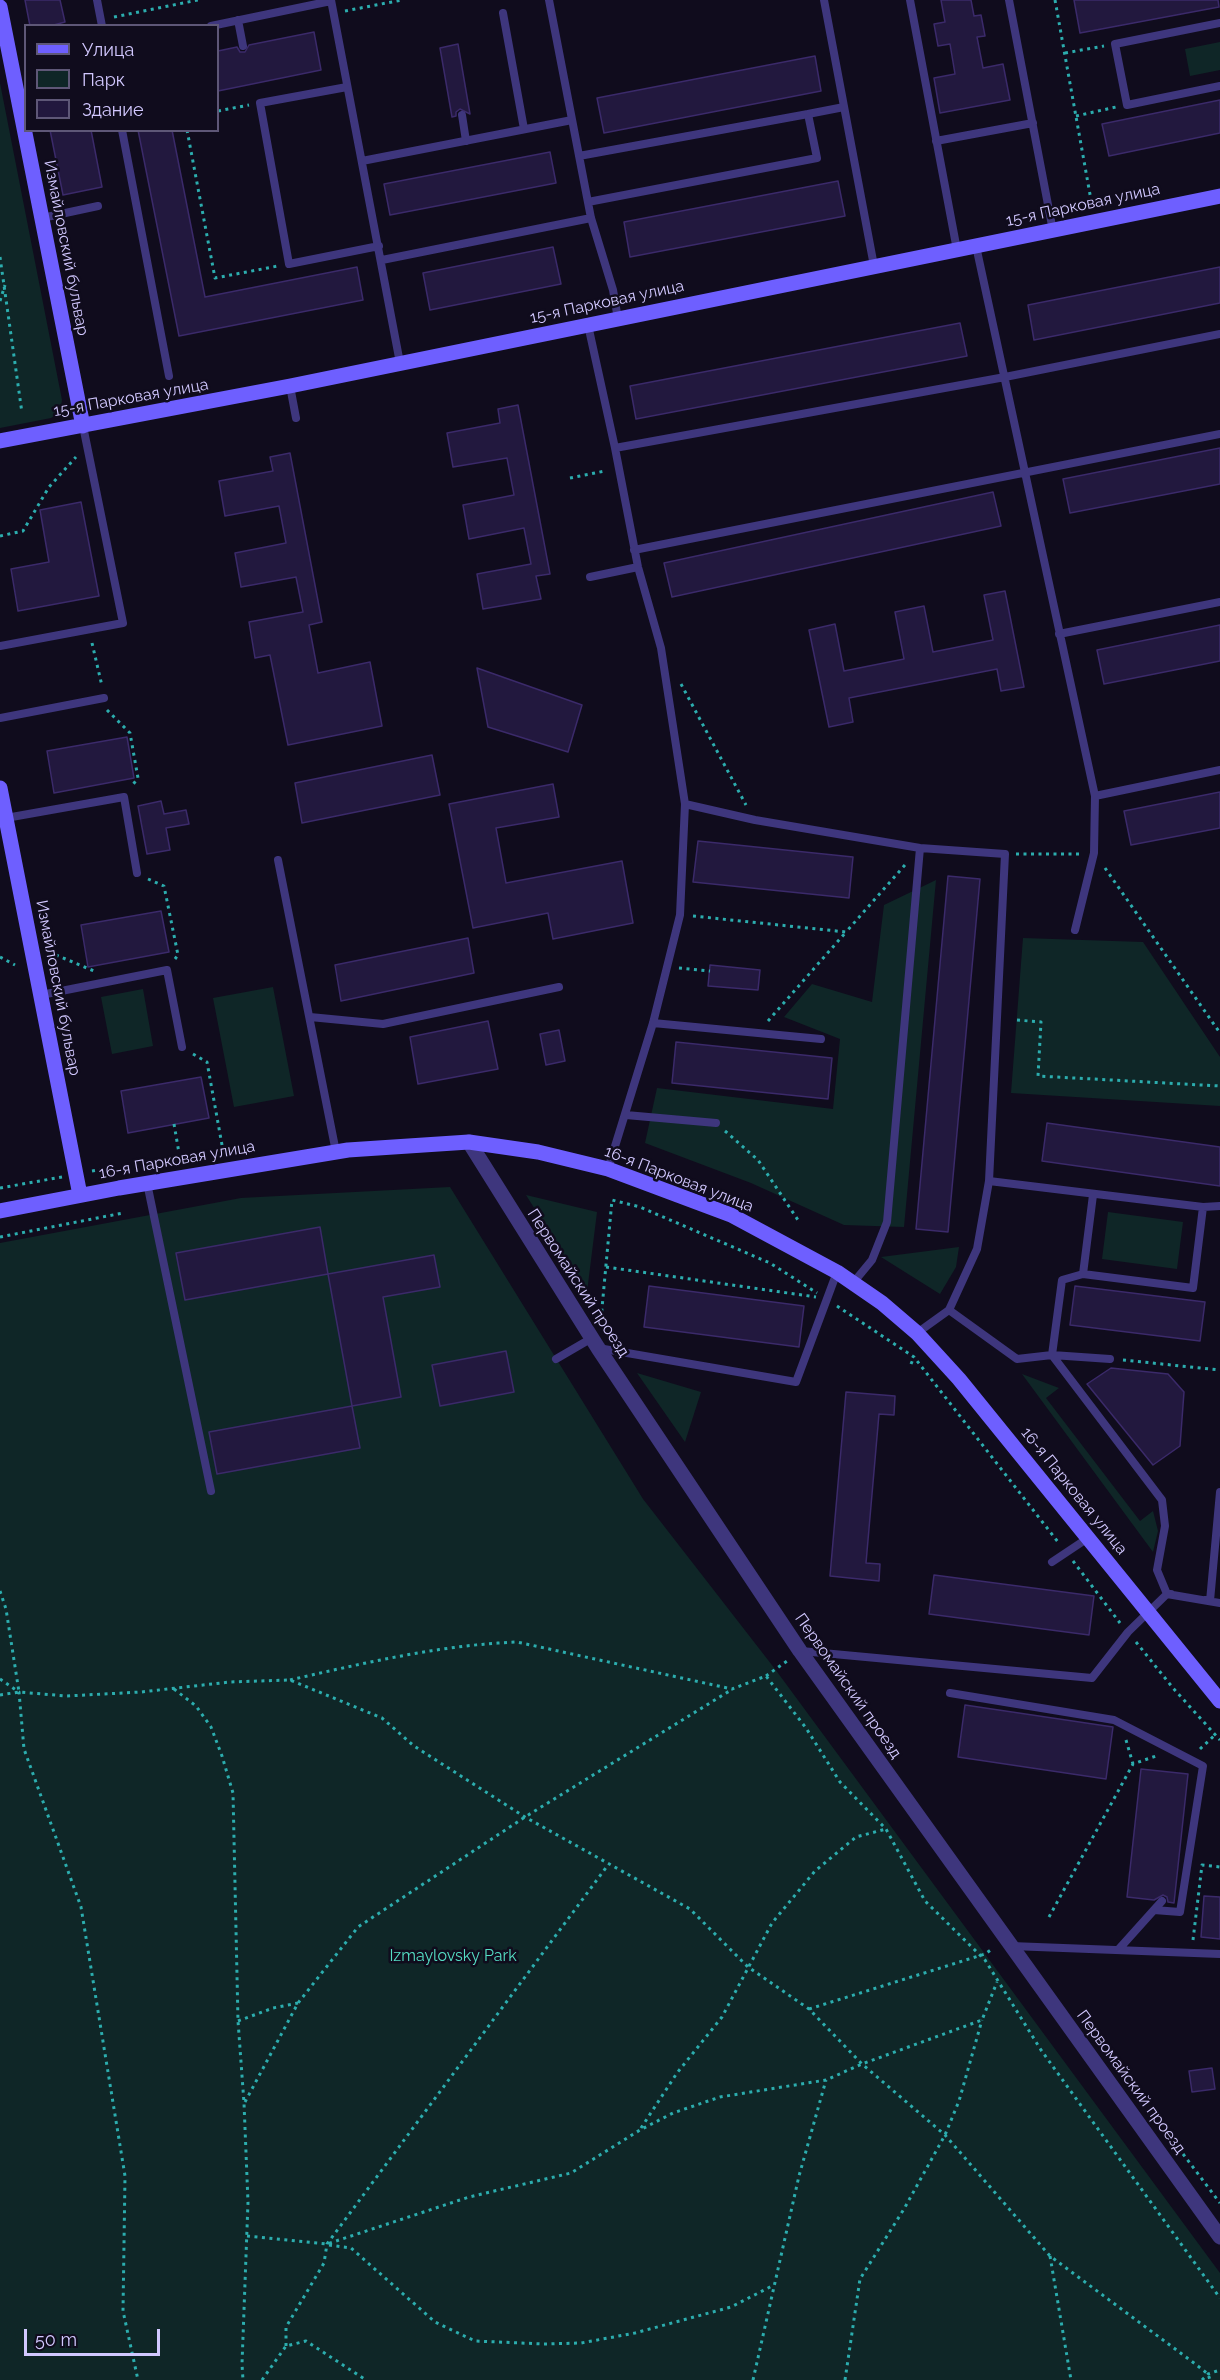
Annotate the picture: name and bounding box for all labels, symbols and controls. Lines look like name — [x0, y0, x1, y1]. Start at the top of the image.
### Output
legend — [24, 24, 219, 132]
text: Улица — [82, 39, 134, 60]
text: Парк — [82, 69, 125, 90]
text: Здание — [82, 99, 144, 120]
street label: Измайловский бульвар — [40, 159, 92, 337]
street label: 15-я Парковая улица — [1004, 179, 1162, 231]
street label: 15-я Парковая улица — [528, 276, 686, 328]
street label: 15-я Парковая улица — [52, 375, 210, 421]
street label: Измайловский бульвар — [32, 899, 84, 1077]
street label: 16-я Парковая улица — [98, 1137, 256, 1183]
street label: 16-я Парковая улица — [602, 1142, 756, 1216]
street label: Первомайский проезд — [523, 1205, 633, 1361]
street label: 16-я Парковая улица — [1017, 1424, 1131, 1558]
street label: Первомайский проезд — [791, 1610, 905, 1762]
park label: Izmaylovsky Park — [389, 1946, 517, 1966]
street label: Первомайский проезд — [1072, 2006, 1190, 2158]
scale bar — [27, 2317, 164, 2355]
text: 50 m — [35, 2329, 77, 2350]

